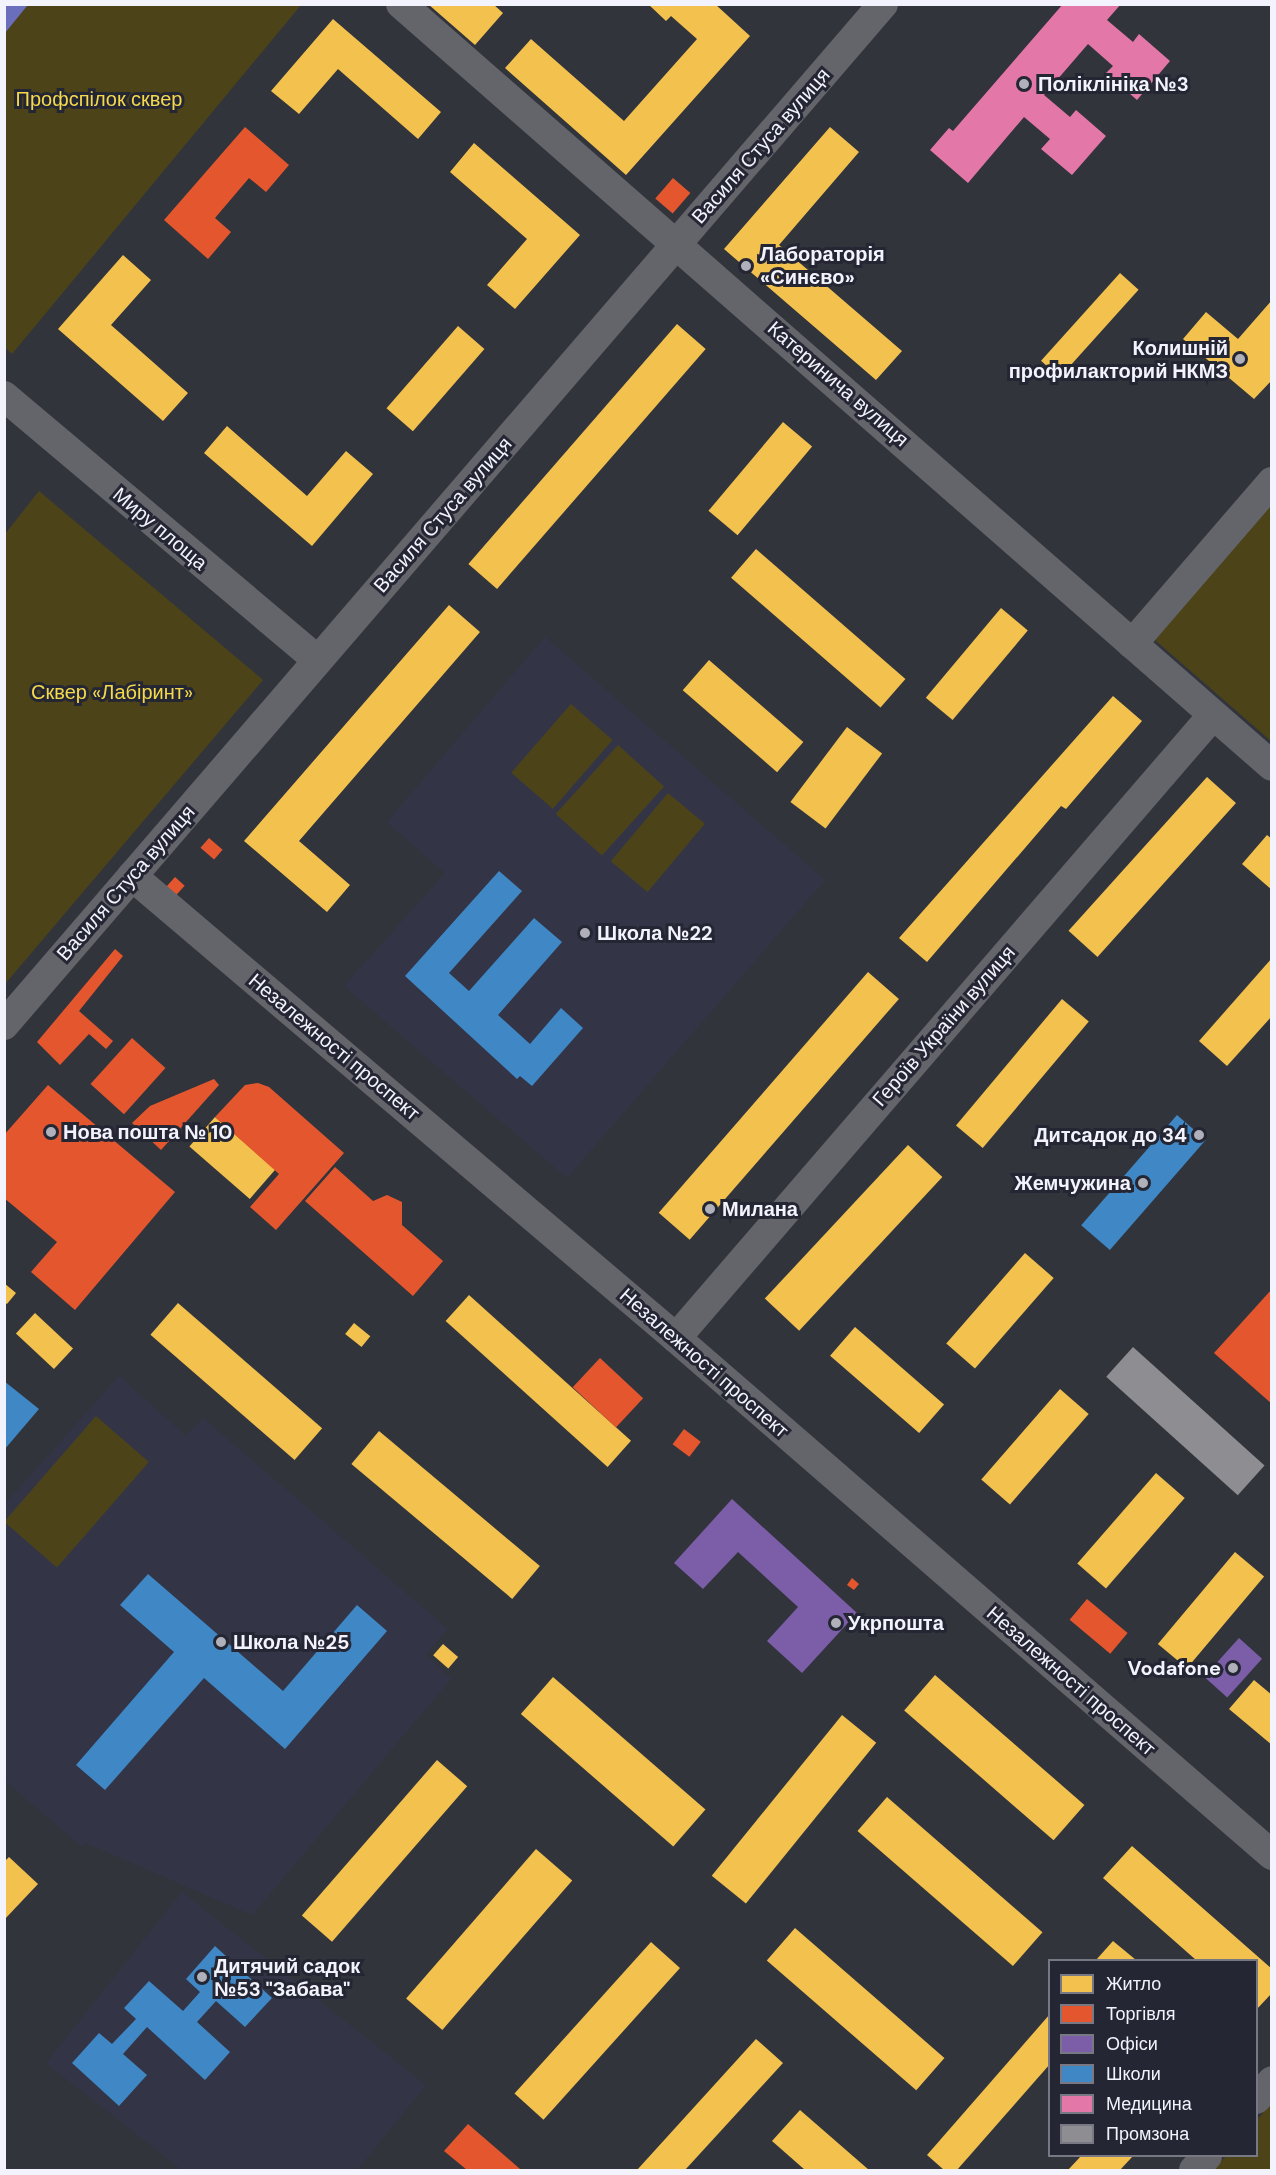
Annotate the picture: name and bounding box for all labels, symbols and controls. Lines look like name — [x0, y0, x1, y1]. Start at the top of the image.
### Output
street label: Василя Стуса вулиця — [687, 63, 835, 229]
place label: Поліклініка №3 — [1038, 72, 1189, 96]
marker: Поліклініка №3 — [1015, 75, 1033, 93]
park label: Профспілок сквер — [16, 87, 182, 111]
place label: Лабораторія «Синєво» — [760, 243, 885, 290]
marker: Лабораторія «Синєво» — [737, 257, 755, 275]
street label: Катеринича вулиця — [763, 316, 913, 452]
place label: Колишній профилакторий НКМЗ — [1009, 336, 1228, 383]
marker: Колишній профилакторий НКМЗ — [1233, 352, 1247, 366]
street label: Василя Стуса вулиця — [369, 432, 517, 598]
street label: Миру площа — [108, 483, 212, 575]
park label: Сквер «Лабіринт» — [31, 680, 193, 704]
street label: Василя Стуса вулиця — [52, 800, 200, 966]
place label: Школа №22 — [597, 921, 712, 945]
marker: Школа №22 — [578, 926, 592, 940]
street label: Героїв України вулиця — [868, 941, 1020, 1111]
street label: Незалежності проспект — [244, 969, 424, 1125]
place label: Нова пошта № 10 — [63, 1120, 232, 1144]
place label: Дитсадок до 34 — [1034, 1123, 1187, 1147]
marker: Нова пошта № 10 — [44, 1125, 58, 1139]
marker: Дитсадок до 34 — [1192, 1128, 1206, 1142]
place label: Жемчужина — [1015, 1171, 1131, 1195]
marker: Жемчужина — [1136, 1176, 1150, 1190]
place label: Милана — [722, 1197, 798, 1221]
marker: Милана — [703, 1202, 717, 1216]
street label: Незалежності проспект — [615, 1283, 793, 1443]
street label: Незалежності проспект — [982, 1601, 1160, 1761]
place label: Укрпошта — [848, 1611, 944, 1635]
marker: Укрпошта — [829, 1616, 843, 1630]
place label: Школа №25 — [233, 1630, 349, 1654]
marker: Школа №25 — [214, 1635, 228, 1649]
place label: Vodafone — [1127, 1656, 1221, 1680]
marker: Vodafone — [1226, 1661, 1240, 1675]
place label: Дитячий садок №53 "Забава" — [214, 1954, 360, 2001]
legend — [1048, 1959, 1258, 2157]
marker: Дитячий садок №53 "Забава" — [195, 1970, 209, 1984]
text: Житло — [1106, 1972, 1161, 1996]
text: Торгівля — [1106, 2002, 1176, 2026]
text: Офіси — [1106, 2032, 1158, 2056]
text: Школи — [1106, 2062, 1161, 2086]
text: Медицина — [1106, 2092, 1192, 2116]
text: Промзона — [1106, 2122, 1189, 2146]

